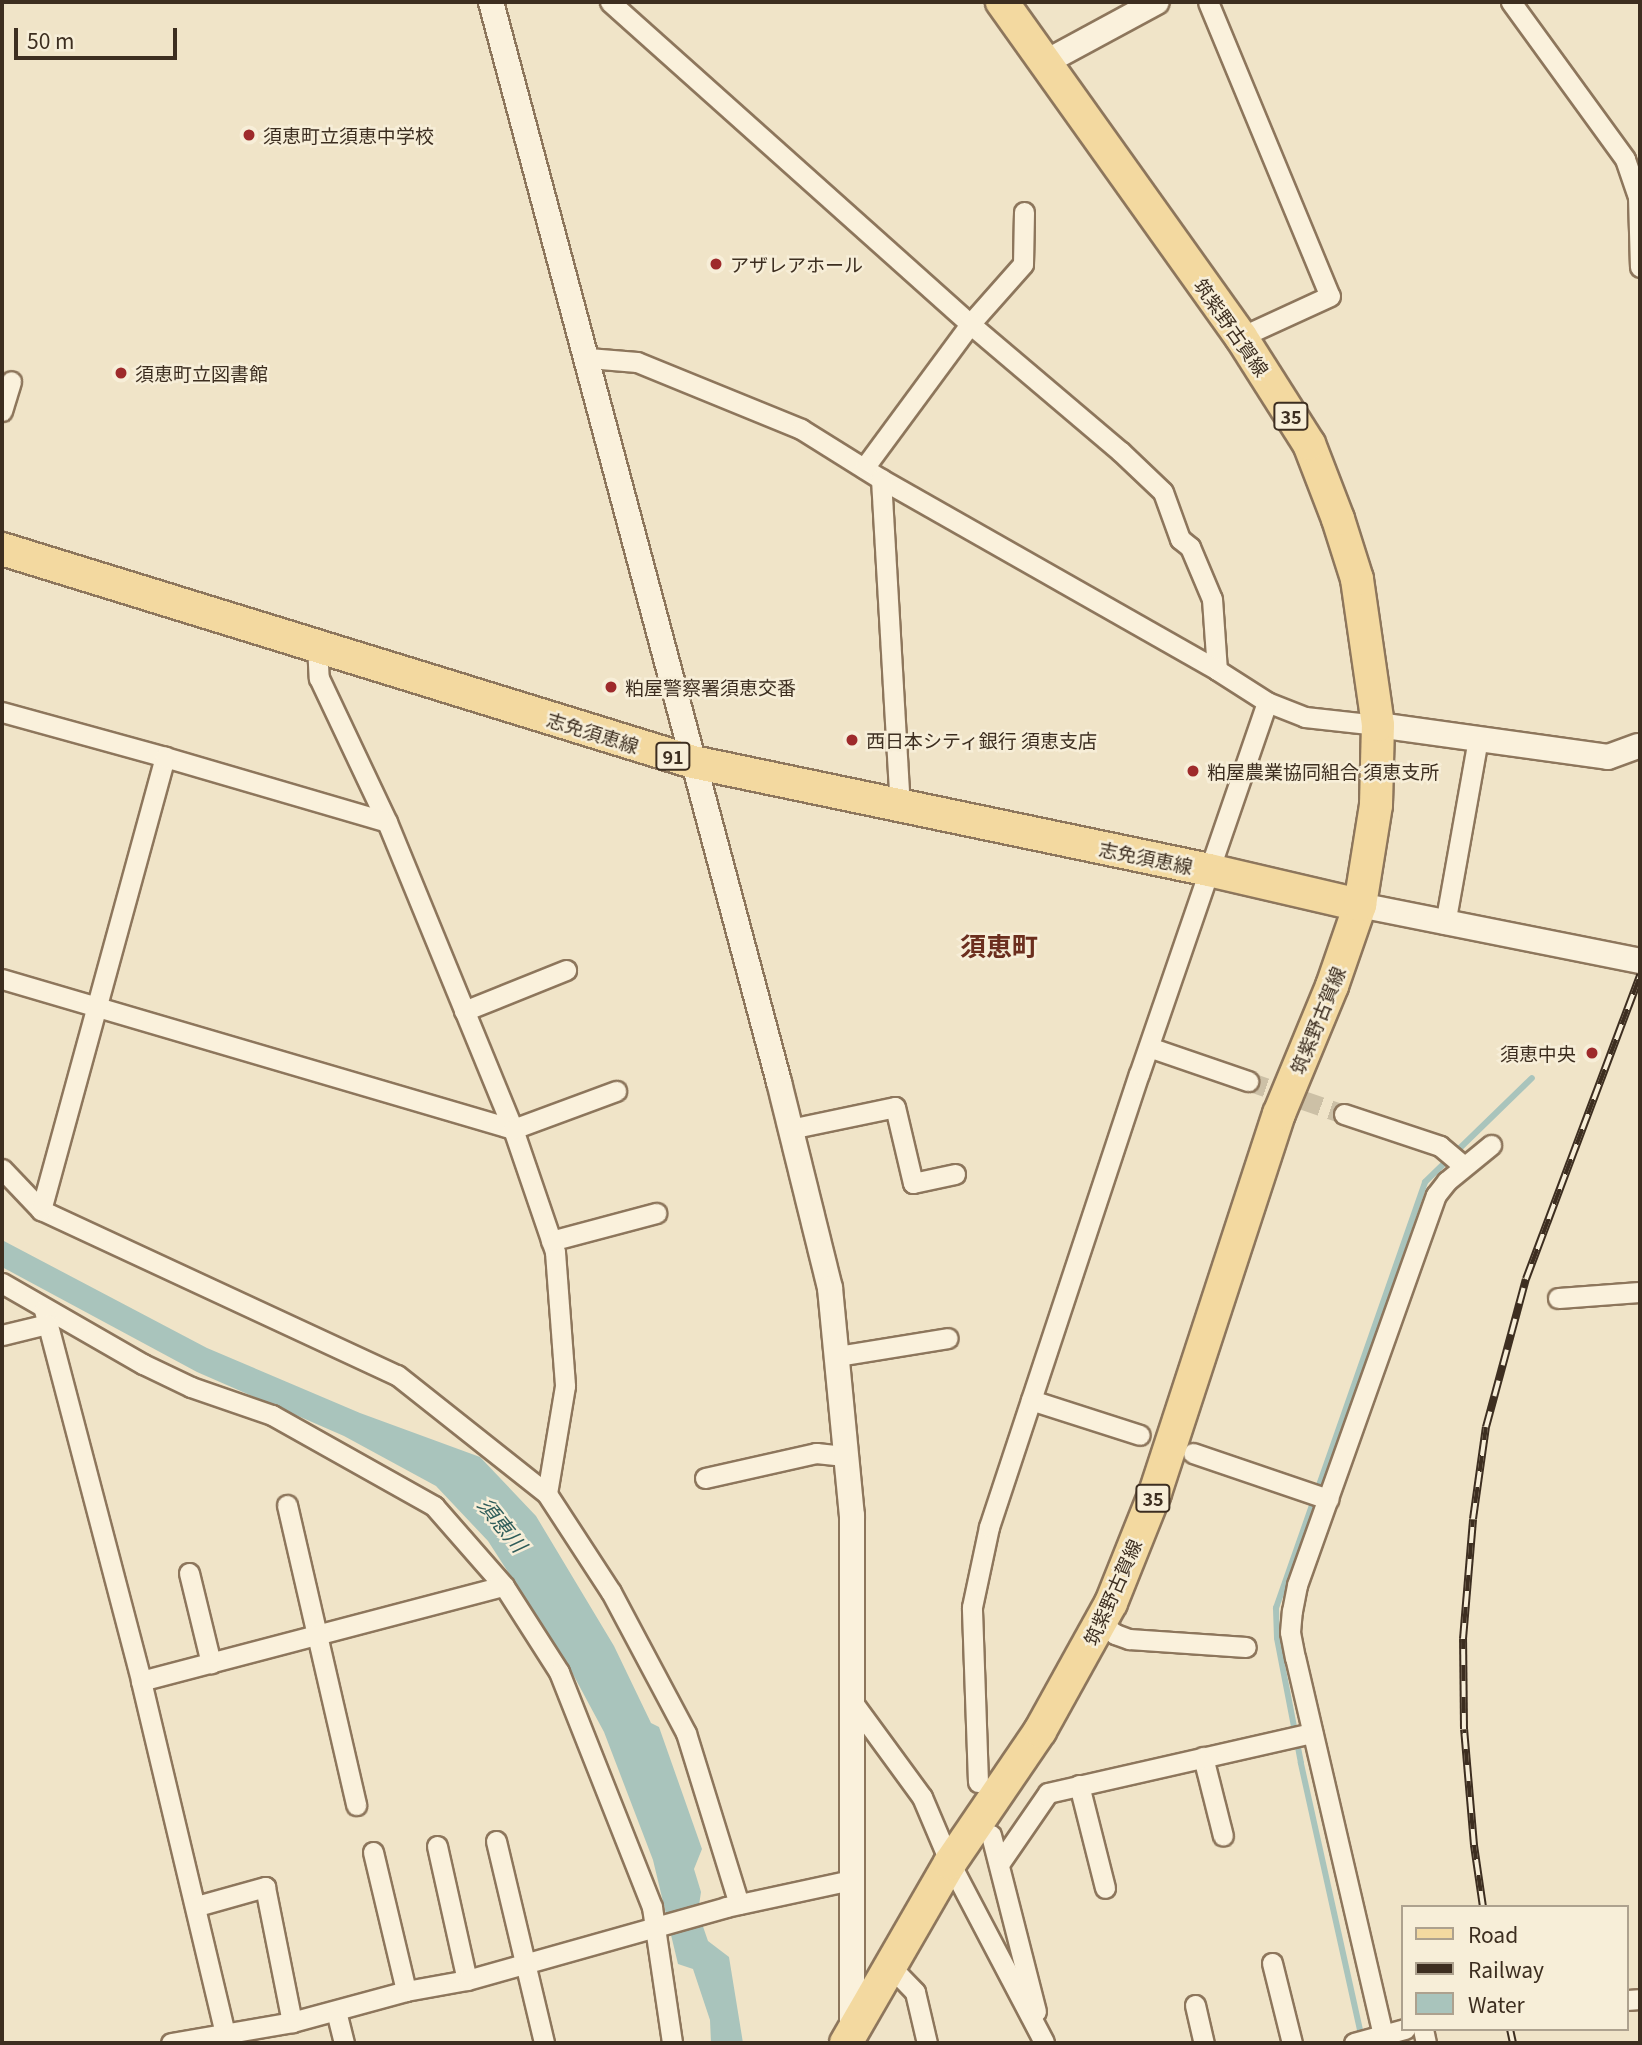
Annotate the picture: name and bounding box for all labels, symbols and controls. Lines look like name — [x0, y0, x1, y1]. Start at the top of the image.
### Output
scale bar — [18, 14, 180, 58]
text: 50 m — [27, 25, 74, 55]
place label: 須恵町立須恵中学校 — [263, 124, 434, 146]
marker: 須恵町立須恵中学校 — [241, 127, 257, 143]
place label: アザレアホール — [730, 253, 863, 275]
marker: アザレアホール — [708, 256, 724, 272]
street label: 筑紫野古賀線 — [1190, 274, 1274, 380]
place label: 須恵町立図書館 — [135, 362, 268, 384]
marker: 須恵町立図書館 — [113, 365, 129, 381]
road number: 35 — [1272, 402, 1310, 430]
place label: 粕屋警察署須恵交番 — [625, 676, 796, 698]
marker: 粕屋警察署須恵交番 — [603, 679, 619, 695]
street label: 志免須恵線 — [544, 707, 642, 757]
place label: 西日本シティ銀行 須恵支店 — [866, 729, 1098, 751]
marker: 西日本シティ銀行 須恵支店 — [844, 732, 860, 748]
road number: 91 — [654, 742, 692, 770]
place label: 粕屋農業協同組合 須恵支所 — [1207, 760, 1439, 782]
marker: 粕屋農業協同組合 須恵支所 — [1185, 763, 1201, 779]
street label: 志免須恵線 — [1097, 837, 1195, 877]
district label: 須恵町 — [960, 929, 1038, 961]
street label: 筑紫野古賀線 — [1285, 963, 1349, 1077]
place label: 須恵中央 — [1500, 1042, 1576, 1064]
marker: 須恵中央 — [1582, 1043, 1602, 1063]
road number: 35 — [1134, 1484, 1172, 1512]
water label: 須恵川 — [473, 1492, 533, 1556]
street label: 筑紫野古賀線 — [1078, 1535, 1146, 1649]
legend — [1400, 1905, 1628, 2031]
text: Road — [1468, 1919, 1518, 1949]
text: Railway — [1468, 1954, 1544, 1984]
text: Water — [1468, 1989, 1525, 2019]

